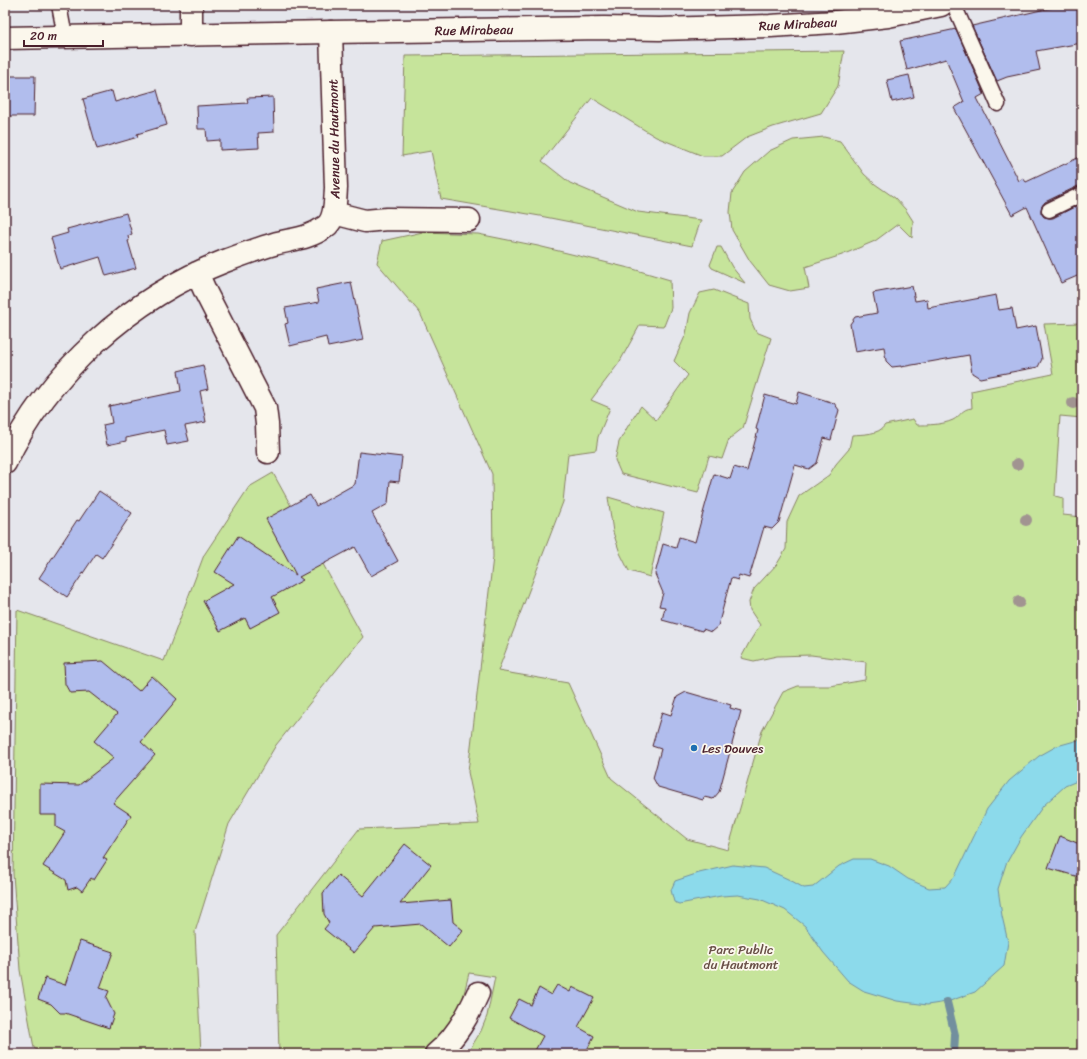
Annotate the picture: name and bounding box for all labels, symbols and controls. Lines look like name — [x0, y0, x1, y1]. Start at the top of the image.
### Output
street label: Rue Mirabeau — [758, 10, 838, 38]
street label: Rue Mirabeau — [435, 18, 514, 42]
scale bar — [24, 22, 103, 48]
text: 20 m — [30, 25, 57, 47]
street label: Avenue du Hautmont — [321, 79, 347, 200]
place label: Les Douves — [702, 737, 764, 760]
marker: Les Douves — [689, 743, 699, 753]
park label: Parc Public du Hautmont — [704, 938, 779, 976]

